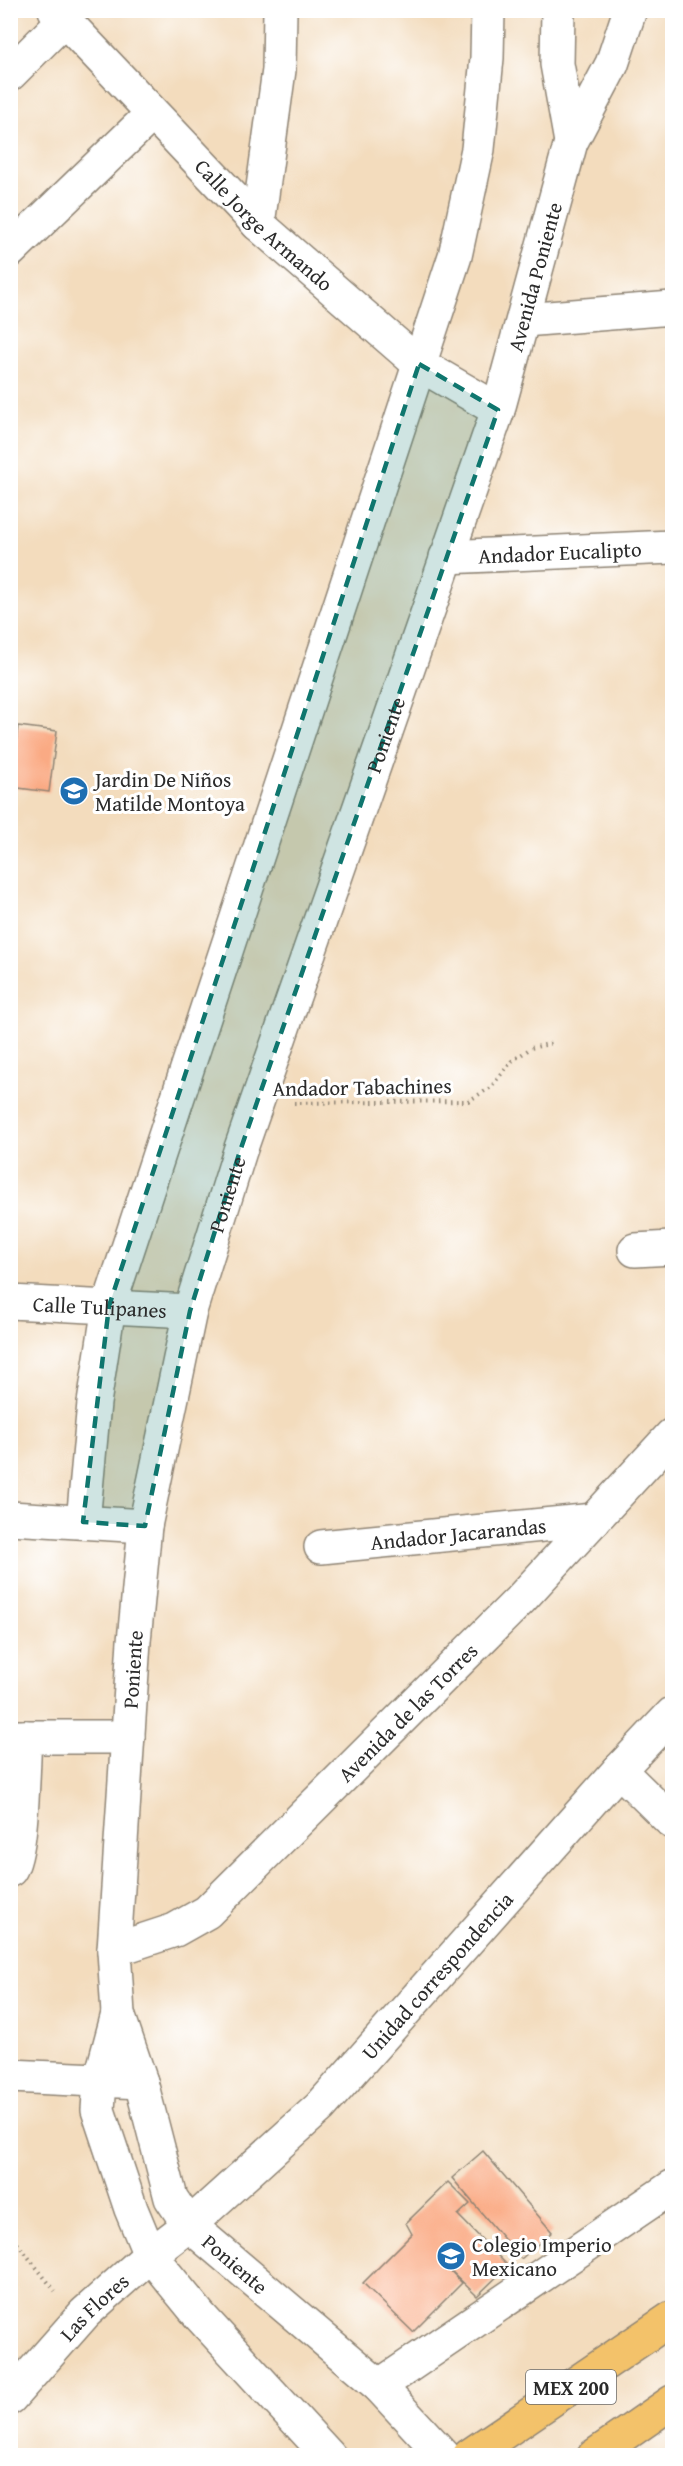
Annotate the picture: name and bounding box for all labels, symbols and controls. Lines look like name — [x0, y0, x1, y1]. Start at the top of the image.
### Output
street label: Calle Jorge Armando — [188, 151, 340, 298]
street label: Avenida Poniente — [499, 198, 569, 355]
street label: Andador Eucalipto — [478, 533, 642, 571]
street label: Poniente — [357, 692, 413, 777]
place label: Jardin De Niños Matilde Montoya — [92, 764, 245, 819]
school or university icon: Jardin De Niños Matilde Montoya — [58, 775, 90, 807]
street label: Andador Tabachines — [272, 1070, 452, 1104]
street label: Poniente — [200, 1152, 253, 1236]
street label: Calle Tulipanes — [32, 1288, 168, 1325]
street label: Andador Jacarandas — [369, 1509, 548, 1558]
street label: Poniente — [114, 1628, 150, 1710]
street label: Avenida de las Torres — [331, 1635, 484, 1789]
street label: Unidad correspondencia — [354, 1884, 520, 2066]
street label: Poniente — [195, 2227, 275, 2302]
place label: Colegio Imperio Mexicano — [472, 2229, 612, 2284]
school or university icon: Colegio Imperio Mexicano — [435, 2240, 467, 2272]
street label: Las Flores — [52, 2266, 136, 2348]
road number: MEX 200 — [526, 2370, 616, 2404]

